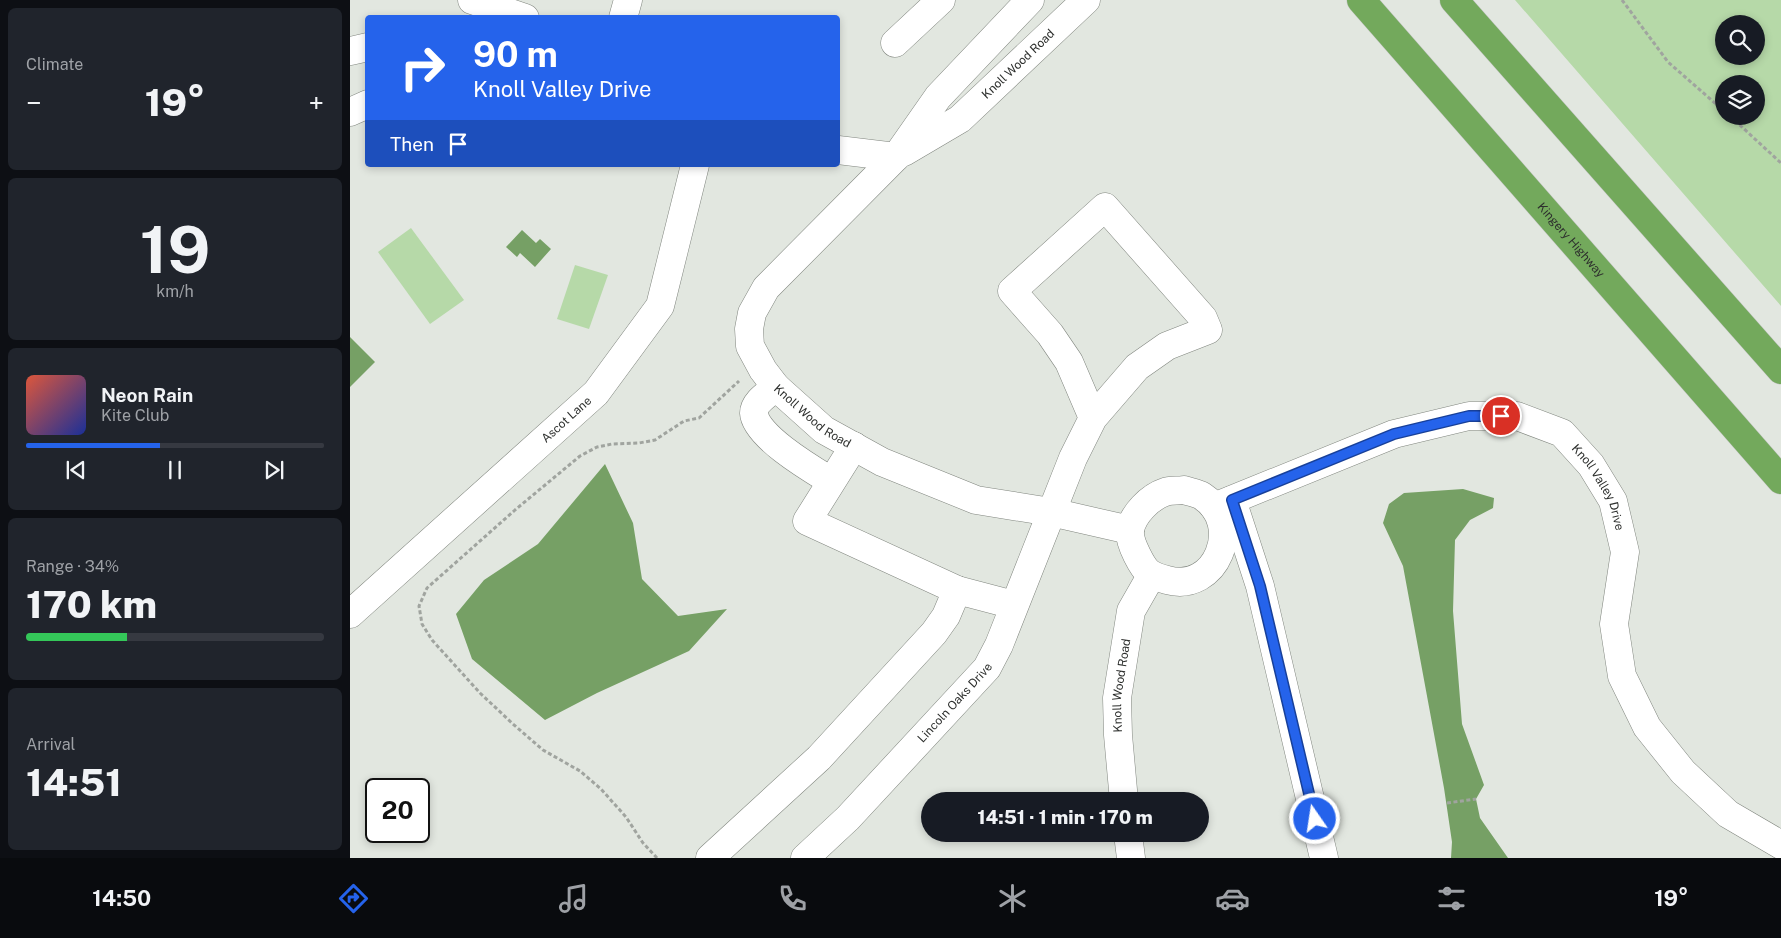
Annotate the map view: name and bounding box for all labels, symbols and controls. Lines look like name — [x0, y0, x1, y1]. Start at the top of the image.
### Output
map controls — [1715, 15, 1765, 125]
button: search — [1715, 15, 1765, 65]
street label: Knoll Wood Road — [979, 26, 1057, 102]
text: 90 m — [473, 34, 558, 75]
icon: right — [390, 35, 455, 100]
text: Climate — [26, 55, 83, 74]
button: layers — [1715, 75, 1765, 125]
text: Knoll Valley Drive — [473, 76, 651, 102]
text: 19° — [145, 80, 205, 125]
text: − — [26, 86, 42, 119]
text: + — [308, 86, 324, 119]
icon: arrive — [444, 130, 472, 158]
text: Then — [390, 133, 434, 155]
street label: Kingery Highway — [1535, 200, 1608, 281]
text: 19 — [140, 211, 210, 288]
text: km/h — [156, 282, 194, 301]
street label: Knoll Wood Road — [771, 381, 853, 451]
text: Neon Rain — [101, 384, 193, 406]
street label: Ascot Lane — [539, 393, 594, 445]
pin — [1480, 395, 1522, 437]
icon: arrive — [1487, 402, 1515, 430]
text: Kite Club — [101, 406, 169, 425]
street label: Knoll Valley Drive — [1569, 441, 1627, 532]
icon: previous — [62, 456, 90, 484]
icon: pause — [161, 456, 189, 484]
icon: next — [260, 456, 288, 484]
text: Range · 34% — [26, 557, 119, 576]
text: 170 km — [26, 582, 157, 627]
street label: Knoll Wood Road — [1110, 638, 1133, 733]
street label: Lincoln Oaks Drive — [915, 661, 995, 745]
text: Arrival — [26, 735, 75, 754]
text: 14:51 — [26, 760, 122, 805]
speed limit sign: 20 — [365, 778, 430, 843]
position arrow — [1288, 792, 1340, 844]
text: 14:51 · 1 min · 170 m — [977, 806, 1153, 828]
icon: directions — [336, 881, 371, 916]
icon: music — [556, 881, 591, 916]
icon: phone — [775, 881, 810, 916]
icon: climate — [995, 881, 1030, 916]
icon: car — [1215, 881, 1250, 916]
icon: filters — [1434, 881, 1469, 916]
text: 14:50 — [92, 885, 151, 911]
text: 19° — [1654, 885, 1689, 911]

